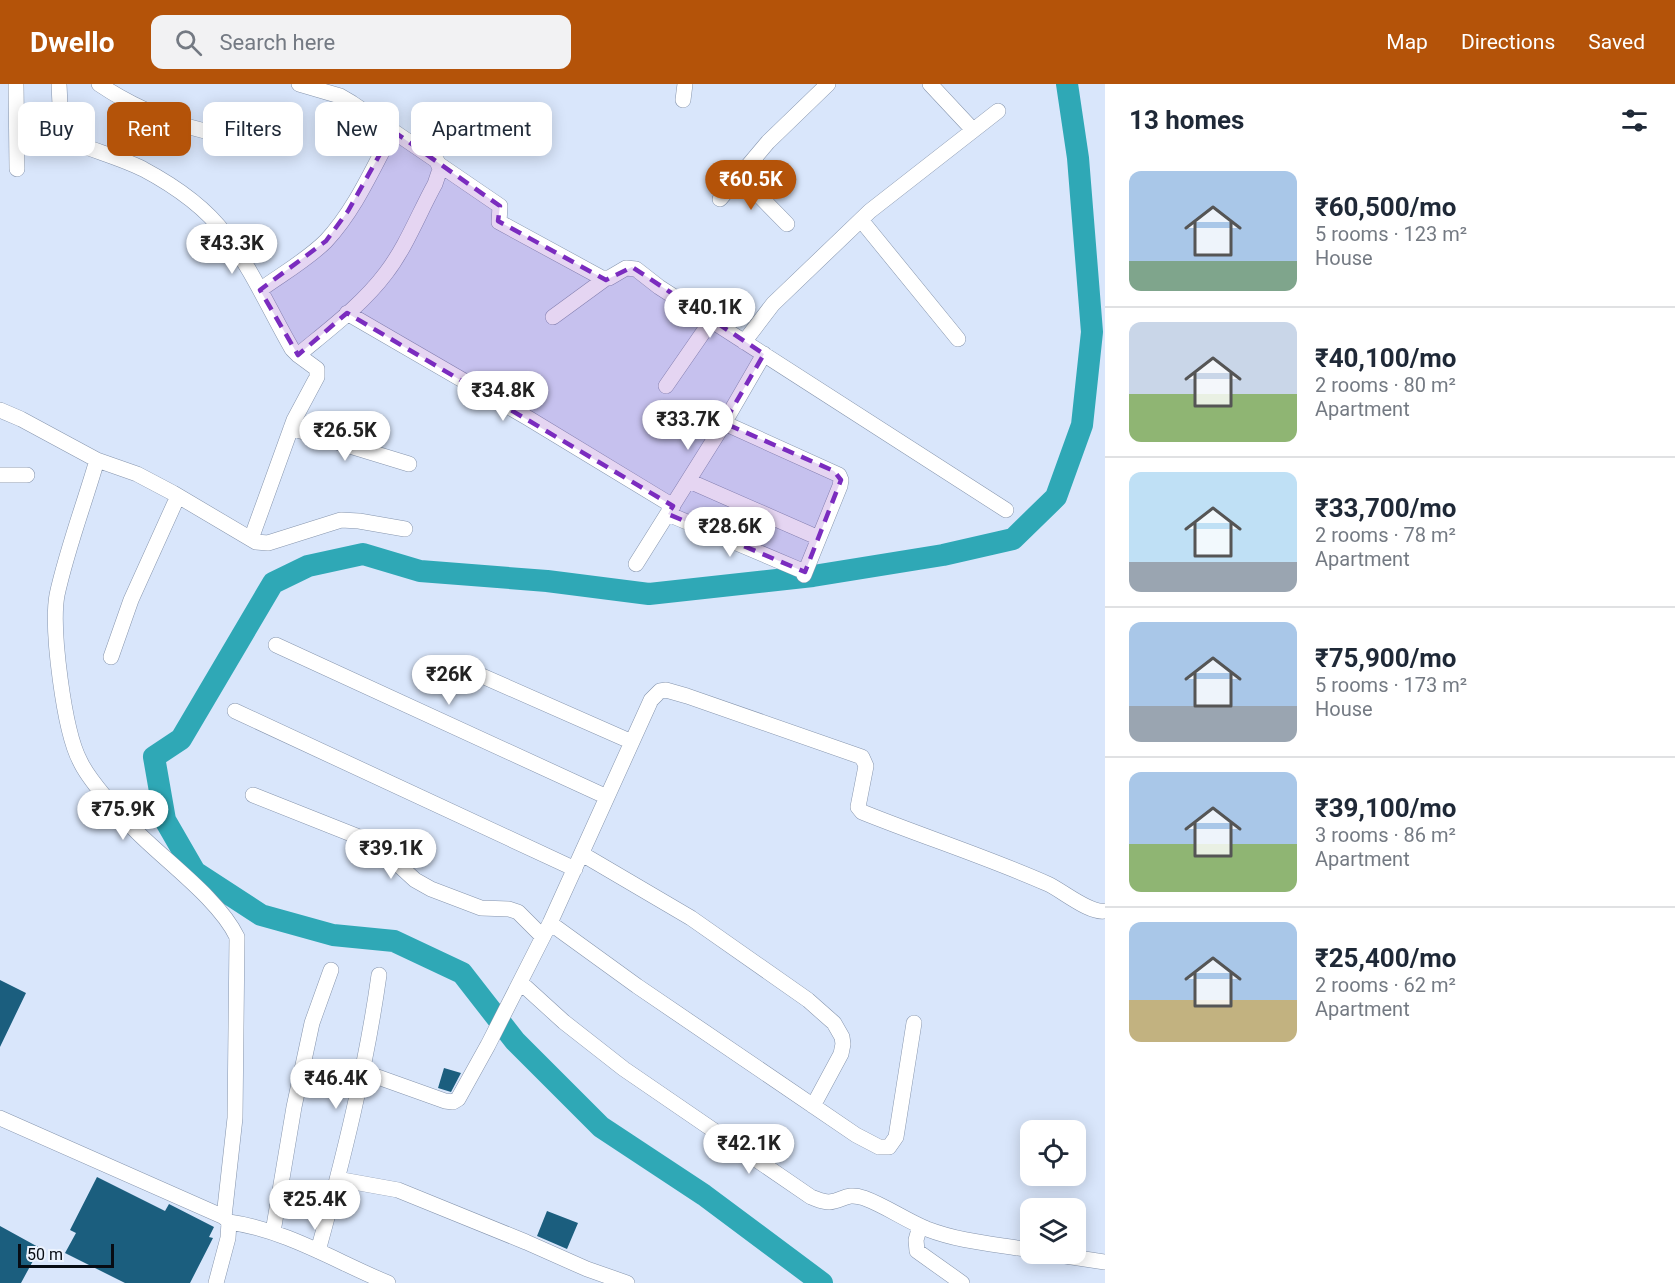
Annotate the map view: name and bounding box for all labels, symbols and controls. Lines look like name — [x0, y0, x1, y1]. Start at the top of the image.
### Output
search box — [151, 15, 571, 69]
text: Dwello — [30, 26, 115, 59]
icon: search — [172, 26, 205, 59]
text: Search here — [220, 30, 335, 55]
text: Map — [1386, 30, 1428, 54]
text: Directions — [1461, 30, 1555, 54]
text: Saved — [1588, 30, 1645, 54]
chip: Buy — [18, 102, 95, 156]
chip: Rent — [107, 102, 191, 156]
chip: Filters — [203, 102, 303, 156]
chip: New — [315, 102, 399, 156]
chip: Apartment — [411, 102, 552, 156]
icon: filters — [1618, 104, 1651, 137]
text: 13 homes — [1129, 105, 1244, 135]
pin: ₹60.5K — [702, 160, 800, 211]
text: ₹60.5K — [719, 167, 783, 191]
text: ₹60,500/mo — [1315, 192, 1457, 222]
icon: home — [1177, 195, 1249, 267]
text: 5 rooms · 123 m² — [1315, 222, 1467, 246]
pin: ₹43.3K — [183, 224, 281, 275]
text: ₹43.3K — [200, 231, 264, 255]
text: House — [1315, 246, 1373, 270]
pin: ₹40.1K — [661, 288, 759, 339]
text: ₹40.1K — [678, 295, 742, 319]
text: ₹40,100/mo — [1315, 343, 1457, 373]
icon: home — [1177, 346, 1249, 418]
pin: ₹34.8K — [454, 371, 552, 422]
text: 2 rooms · 80 m² — [1315, 373, 1456, 397]
text: ₹34.8K — [471, 378, 535, 402]
text: Apartment — [1315, 397, 1410, 421]
pin: ₹33.7K — [639, 400, 737, 451]
text: ₹33.7K — [656, 407, 720, 431]
pin: ₹26.5K — [296, 411, 394, 462]
text: ₹26.5K — [313, 418, 377, 442]
text: ₹33,700/mo — [1315, 493, 1457, 523]
icon: home — [1177, 496, 1249, 568]
pin: ₹28.6K — [681, 507, 779, 558]
text: ₹28.6K — [698, 514, 762, 538]
text: 2 rooms · 78 m² — [1315, 523, 1456, 547]
text: Apartment — [1315, 547, 1410, 571]
text: ₹75,900/mo — [1315, 643, 1457, 673]
icon: home — [1177, 646, 1249, 718]
pin: ₹26K — [413, 655, 485, 706]
text: ₹26K — [426, 662, 472, 686]
text: 5 rooms · 173 m² — [1315, 673, 1467, 697]
text: House — [1315, 697, 1373, 721]
pin: ₹75.9K — [74, 790, 172, 841]
text: ₹39,100/mo — [1315, 793, 1457, 823]
icon: home — [1177, 796, 1249, 868]
text: ₹75.9K — [91, 797, 155, 821]
text: 3 rooms · 86 m² — [1315, 823, 1456, 847]
pin: ₹39.1K — [342, 829, 440, 880]
text: ₹39.1K — [359, 836, 423, 860]
text: Apartment — [1315, 847, 1410, 871]
text: ₹25,400/mo — [1315, 943, 1457, 973]
icon: home — [1177, 946, 1249, 1018]
text: 2 rooms · 62 m² — [1315, 973, 1456, 997]
text: Apartment — [1315, 997, 1410, 1021]
pin: ₹46.4K — [287, 1059, 385, 1110]
text: ₹46.4K — [304, 1066, 368, 1090]
map controls — [1020, 1120, 1086, 1264]
button: locate — [1020, 1120, 1086, 1186]
pin: ₹42.1K — [700, 1124, 798, 1175]
text: ₹42.1K — [717, 1131, 781, 1155]
pin: ₹25.4K — [266, 1180, 364, 1231]
text: ₹25.4K — [283, 1187, 347, 1211]
button: layers — [1020, 1198, 1086, 1264]
scale bar — [18, 1241, 114, 1268]
text: 50 m — [27, 1245, 63, 1264]

